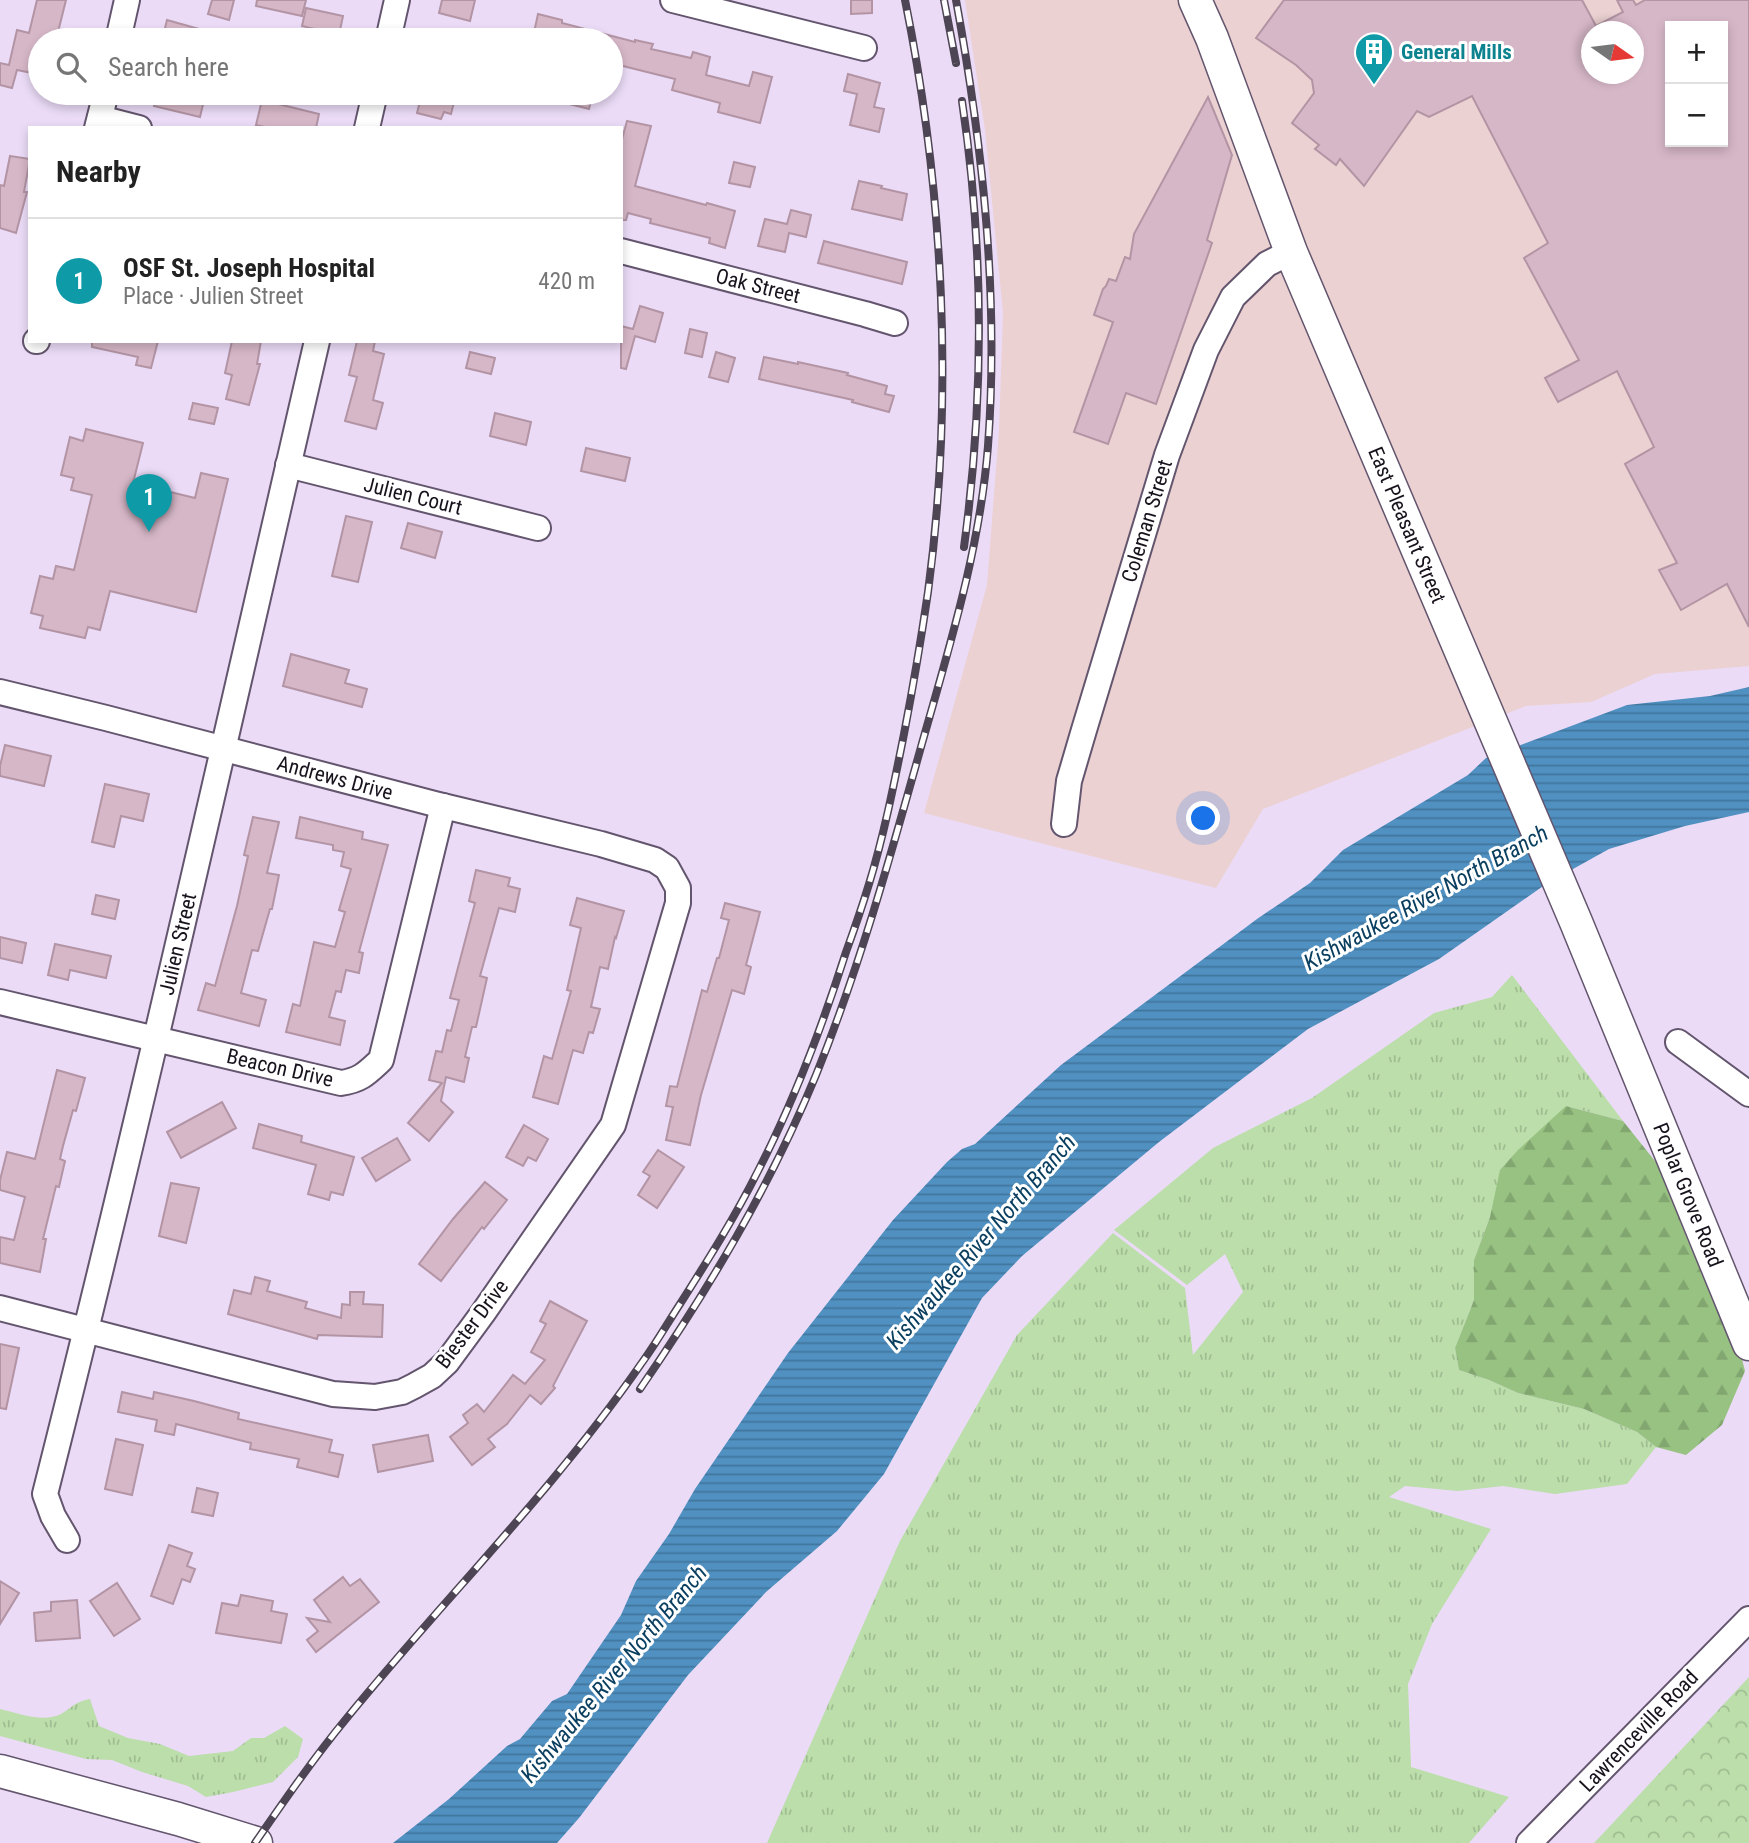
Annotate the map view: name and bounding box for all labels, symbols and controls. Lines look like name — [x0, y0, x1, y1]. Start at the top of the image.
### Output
north arrow — [1581, 21, 1644, 84]
map controls — [1665, 21, 1728, 147]
button: + — [1665, 21, 1728, 84]
search box — [28, 28, 623, 105]
building icon: General Mills — [1353, 31, 1395, 86]
place label: General Mills — [1401, 40, 1512, 64]
icon: search — [52, 48, 90, 86]
text: Search here — [108, 52, 229, 82]
button: − — [1665, 84, 1728, 147]
text: Nearby — [56, 154, 141, 189]
text: OSF St. Joseph Hospital — [123, 253, 375, 283]
street label: Oak Street — [713, 264, 803, 308]
text: 1 — [73, 268, 85, 295]
text: 420 m — [538, 268, 595, 295]
text: Place · Julien Street — [123, 283, 304, 310]
street label: East Pleasant Street — [1363, 443, 1451, 607]
street label: Coleman Street — [1117, 457, 1177, 585]
street label: Julien Court — [361, 472, 465, 520]
pin: 1 — [126, 474, 172, 532]
street label: Andrews Drive — [275, 751, 396, 805]
your location — [1186, 801, 1220, 835]
water label: Kishwaukee River North Branch — [1299, 820, 1553, 976]
street label: Julien Street — [155, 891, 201, 997]
street label: Beacon Drive — [224, 1044, 336, 1092]
street label: Poplar Grove Road — [1648, 1119, 1728, 1271]
water label: Kishwaukee River North Branch — [881, 1129, 1081, 1355]
street label: Biester Drive — [431, 1275, 513, 1373]
water label: Kishwaukee River North Branch — [515, 1560, 713, 1788]
street label: Lawrenceville Road — [1575, 1665, 1703, 1797]

